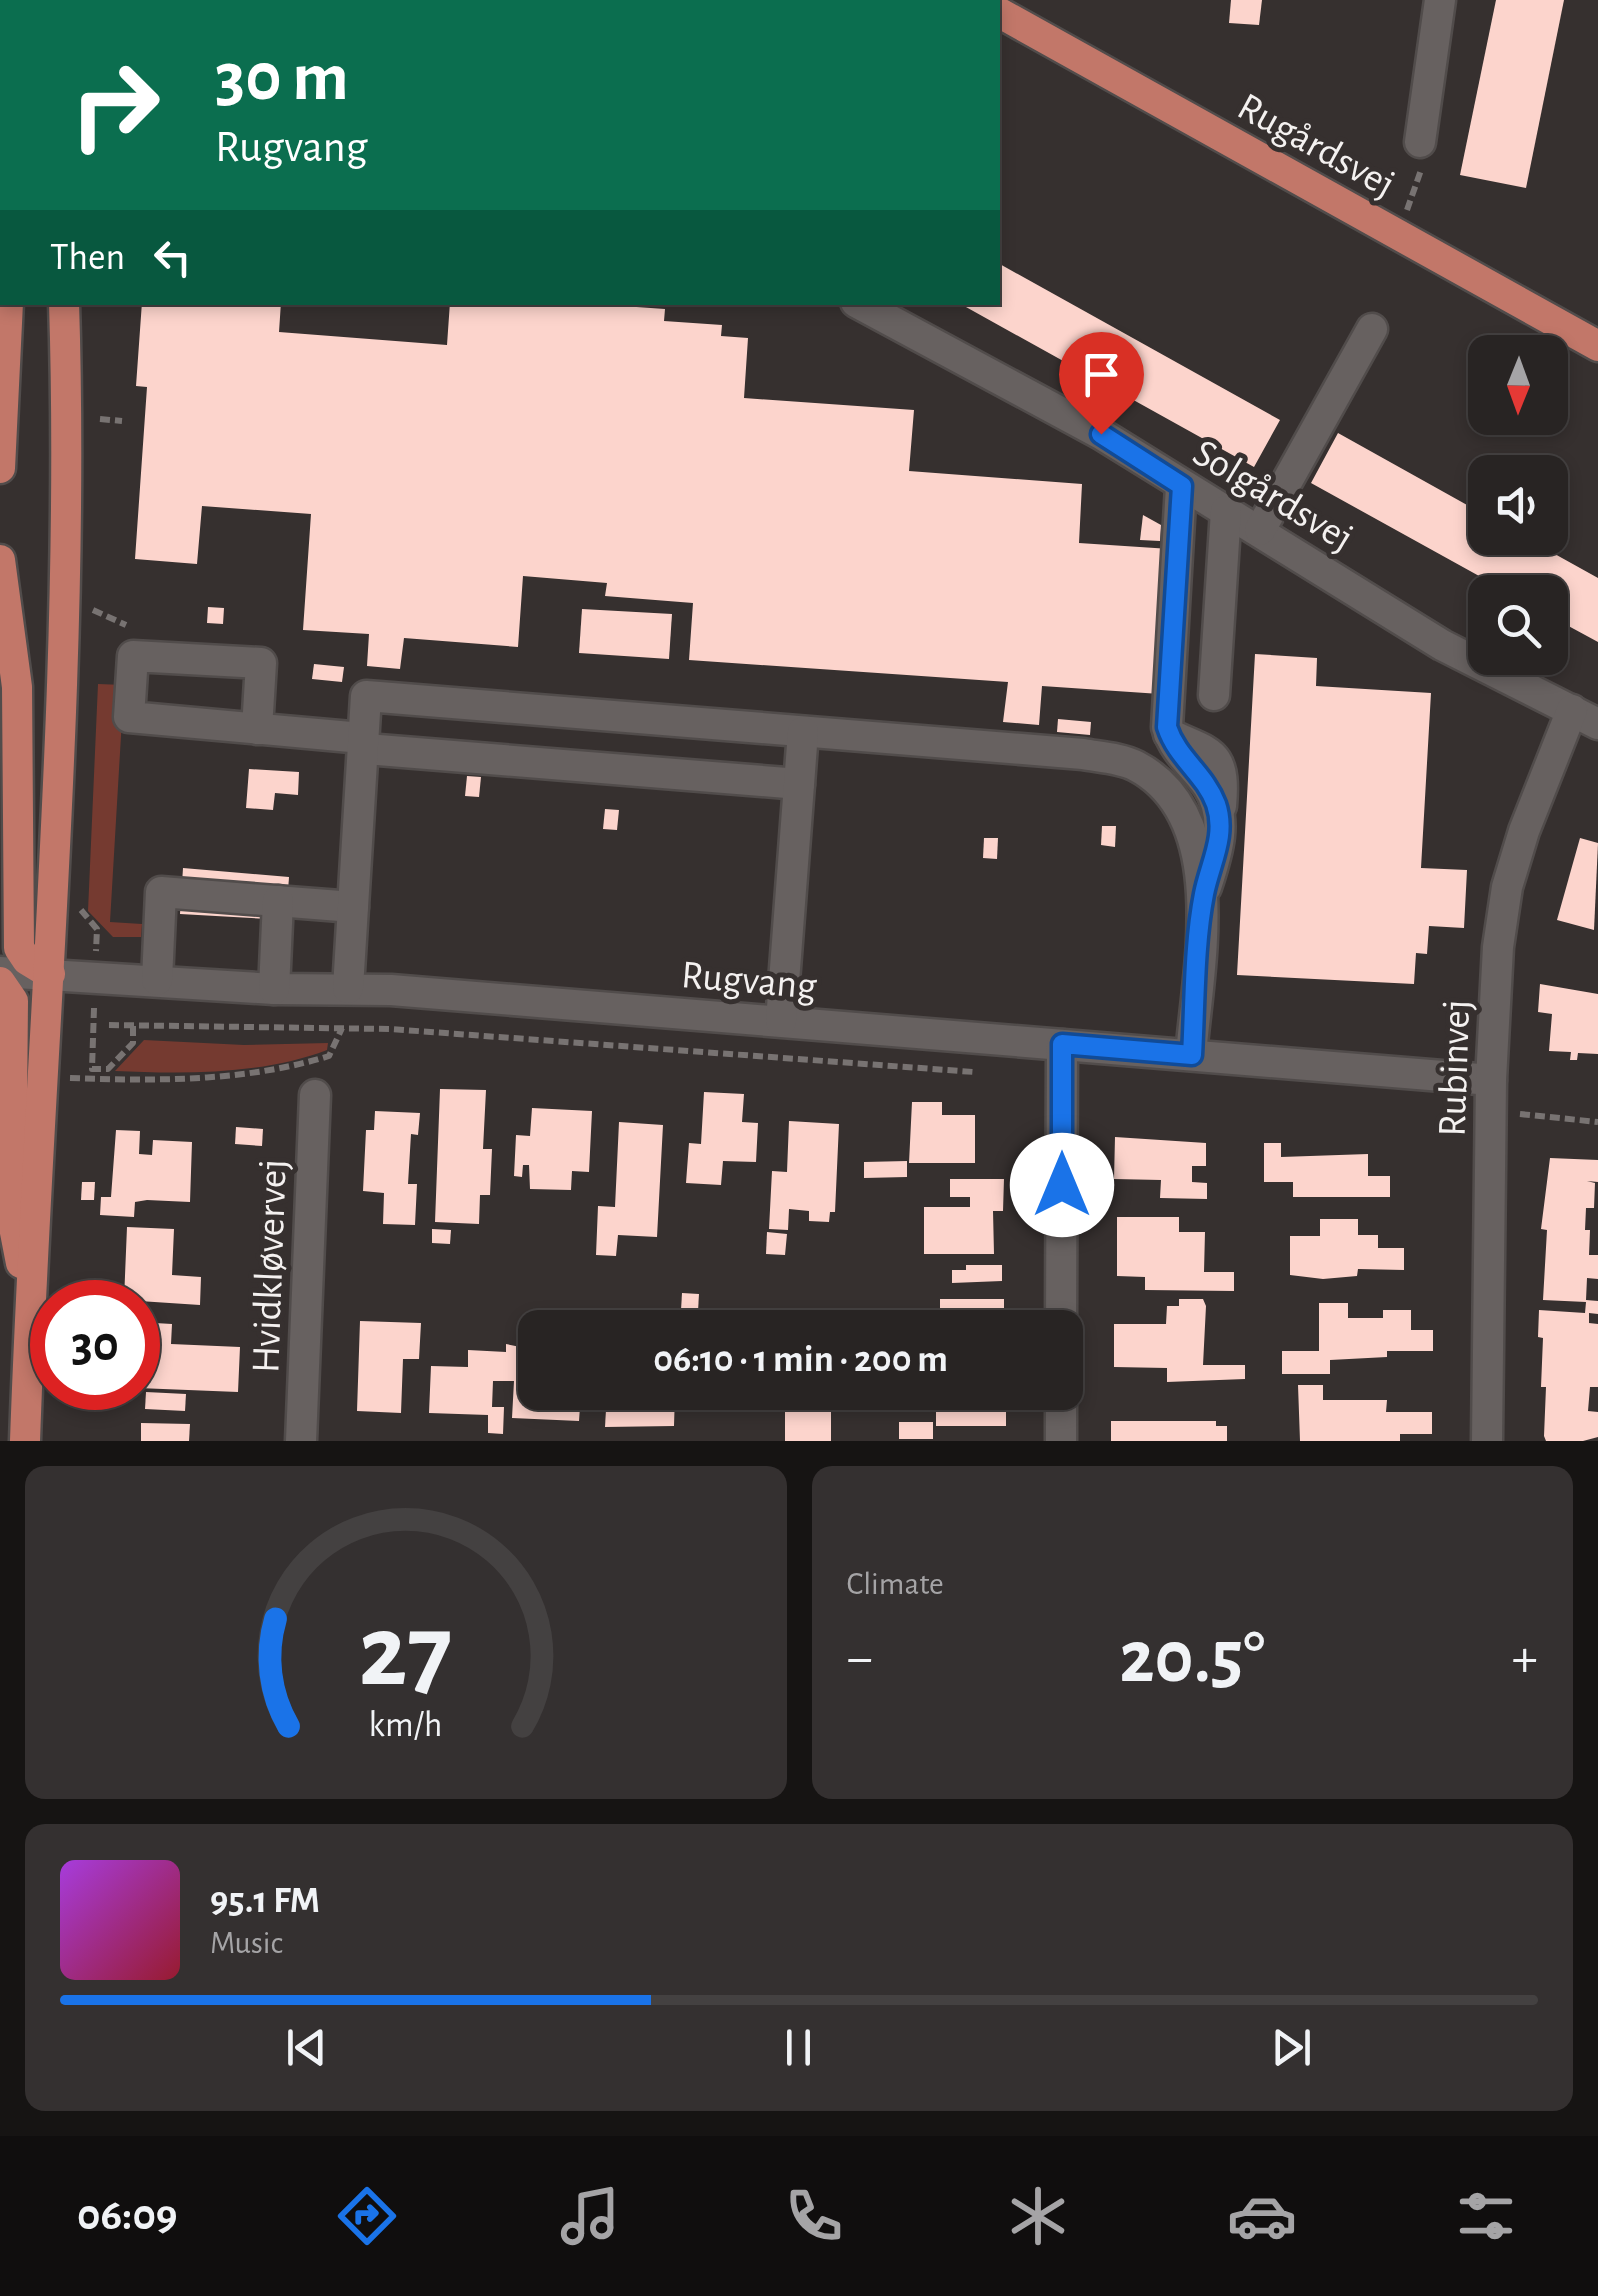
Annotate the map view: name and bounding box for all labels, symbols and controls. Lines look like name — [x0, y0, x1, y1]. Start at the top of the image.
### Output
icon: right — [50, 40, 180, 170]
text: 30 m — [215, 43, 349, 113]
street label: Rugårdsvej — [1231, 86, 1401, 205]
text: Rugvang — [215, 125, 368, 170]
icon: left — [145, 230, 200, 285]
text: Then — [50, 239, 125, 277]
pin — [1059, 332, 1144, 435]
north arrow — [1468, 335, 1568, 435]
map controls — [1468, 335, 1568, 675]
icon: arrive — [1074, 347, 1129, 402]
street label: Solgårdsvej — [1186, 433, 1360, 559]
button: sound — [1468, 455, 1568, 555]
button: search — [1468, 575, 1568, 675]
street label: Rugvang — [679, 955, 819, 1007]
street label: Rubinvej — [1433, 999, 1477, 1137]
position arrow — [1010, 1133, 1114, 1237]
street label: Hvidkløvervej — [246, 1158, 294, 1374]
speed limit sign: 30 — [30, 1280, 160, 1410]
text: 06:10 · 1 min · 200 m — [653, 1341, 948, 1379]
text: Climate — [847, 1568, 944, 1600]
text: 27 — [359, 1601, 453, 1705]
text: 20.5° — [1119, 1621, 1265, 1696]
text: − — [847, 1631, 873, 1686]
text: + — [1512, 1631, 1538, 1686]
text: km/h — [369, 1707, 443, 1743]
text: 95.1 FM — [210, 1882, 320, 1920]
text: Music — [210, 1927, 283, 1959]
icon: previous — [279, 2020, 334, 2075]
icon: pause — [771, 2020, 826, 2075]
icon: next — [1264, 2020, 1319, 2075]
icon: directions — [332, 2181, 402, 2251]
icon: music — [555, 2181, 625, 2251]
icon: phone — [779, 2181, 849, 2251]
icon: climate — [1003, 2181, 1073, 2251]
icon: car — [1227, 2181, 1297, 2251]
icon: filters — [1451, 2181, 1521, 2251]
text: 06:09 — [77, 2193, 178, 2238]

